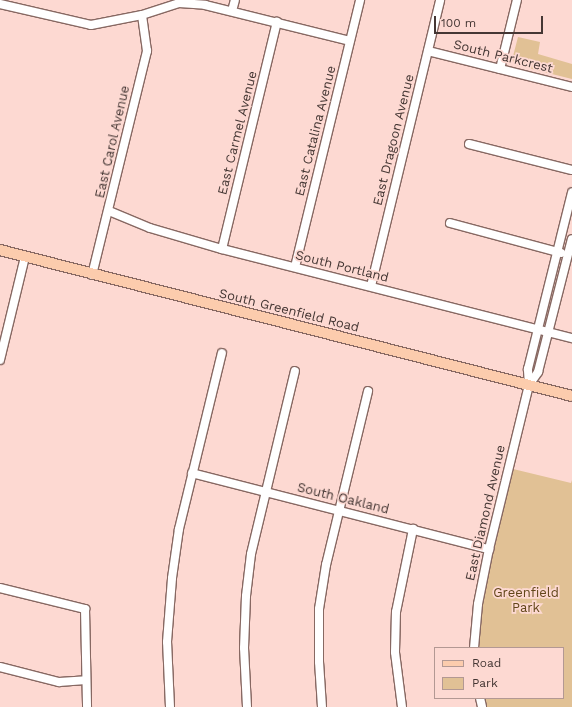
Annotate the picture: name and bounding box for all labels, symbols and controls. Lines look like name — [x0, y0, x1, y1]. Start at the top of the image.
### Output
scale bar — [436, 8, 545, 34]
text: 100 m — [441, 16, 476, 30]
street label: South Parkcrest — [452, 37, 554, 77]
street label: East Catalina Avenue — [292, 64, 340, 198]
street label: East Carmel Avenue — [215, 69, 261, 197]
street label: East Dragoon Avenue — [370, 73, 418, 207]
street label: East Carol Avenue — [92, 84, 134, 200]
street label: South Portland — [294, 248, 390, 286]
street label: South Greenfield Road — [217, 286, 361, 336]
street label: East Diamond Avenue — [463, 443, 509, 583]
street label: South Oakland — [295, 480, 391, 518]
park label: Greenfield Park — [493, 586, 559, 617]
legend — [434, 647, 564, 699]
text: Road — [472, 656, 501, 670]
text: Park — [472, 676, 498, 690]

